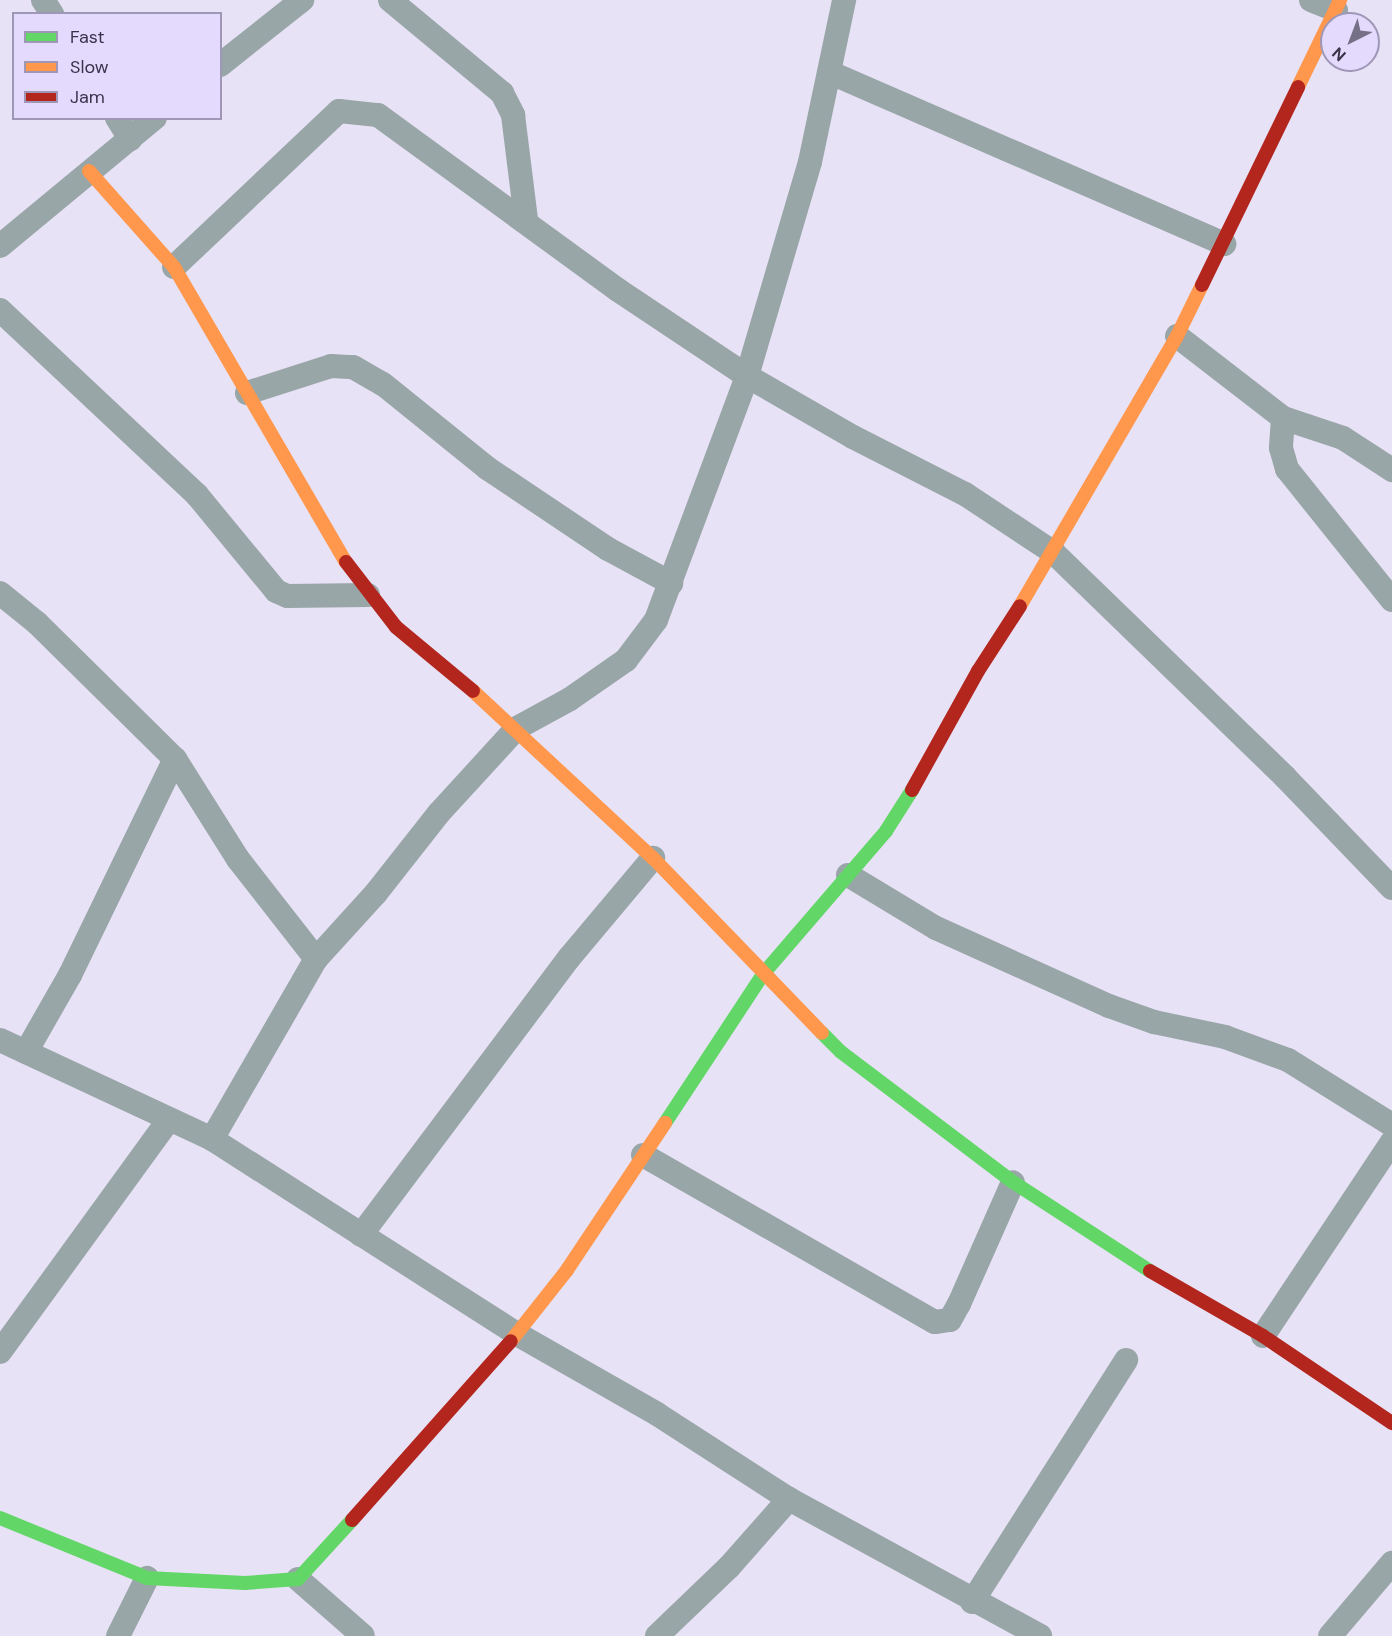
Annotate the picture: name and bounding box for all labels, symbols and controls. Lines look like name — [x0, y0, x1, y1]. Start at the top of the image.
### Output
legend — [12, 12, 222, 120]
north arrow — [1320, 12, 1380, 72]
text: Fast — [70, 25, 105, 49]
text: N — [1328, 43, 1350, 66]
text: Slow — [70, 55, 109, 79]
text: Jam — [70, 85, 105, 109]

